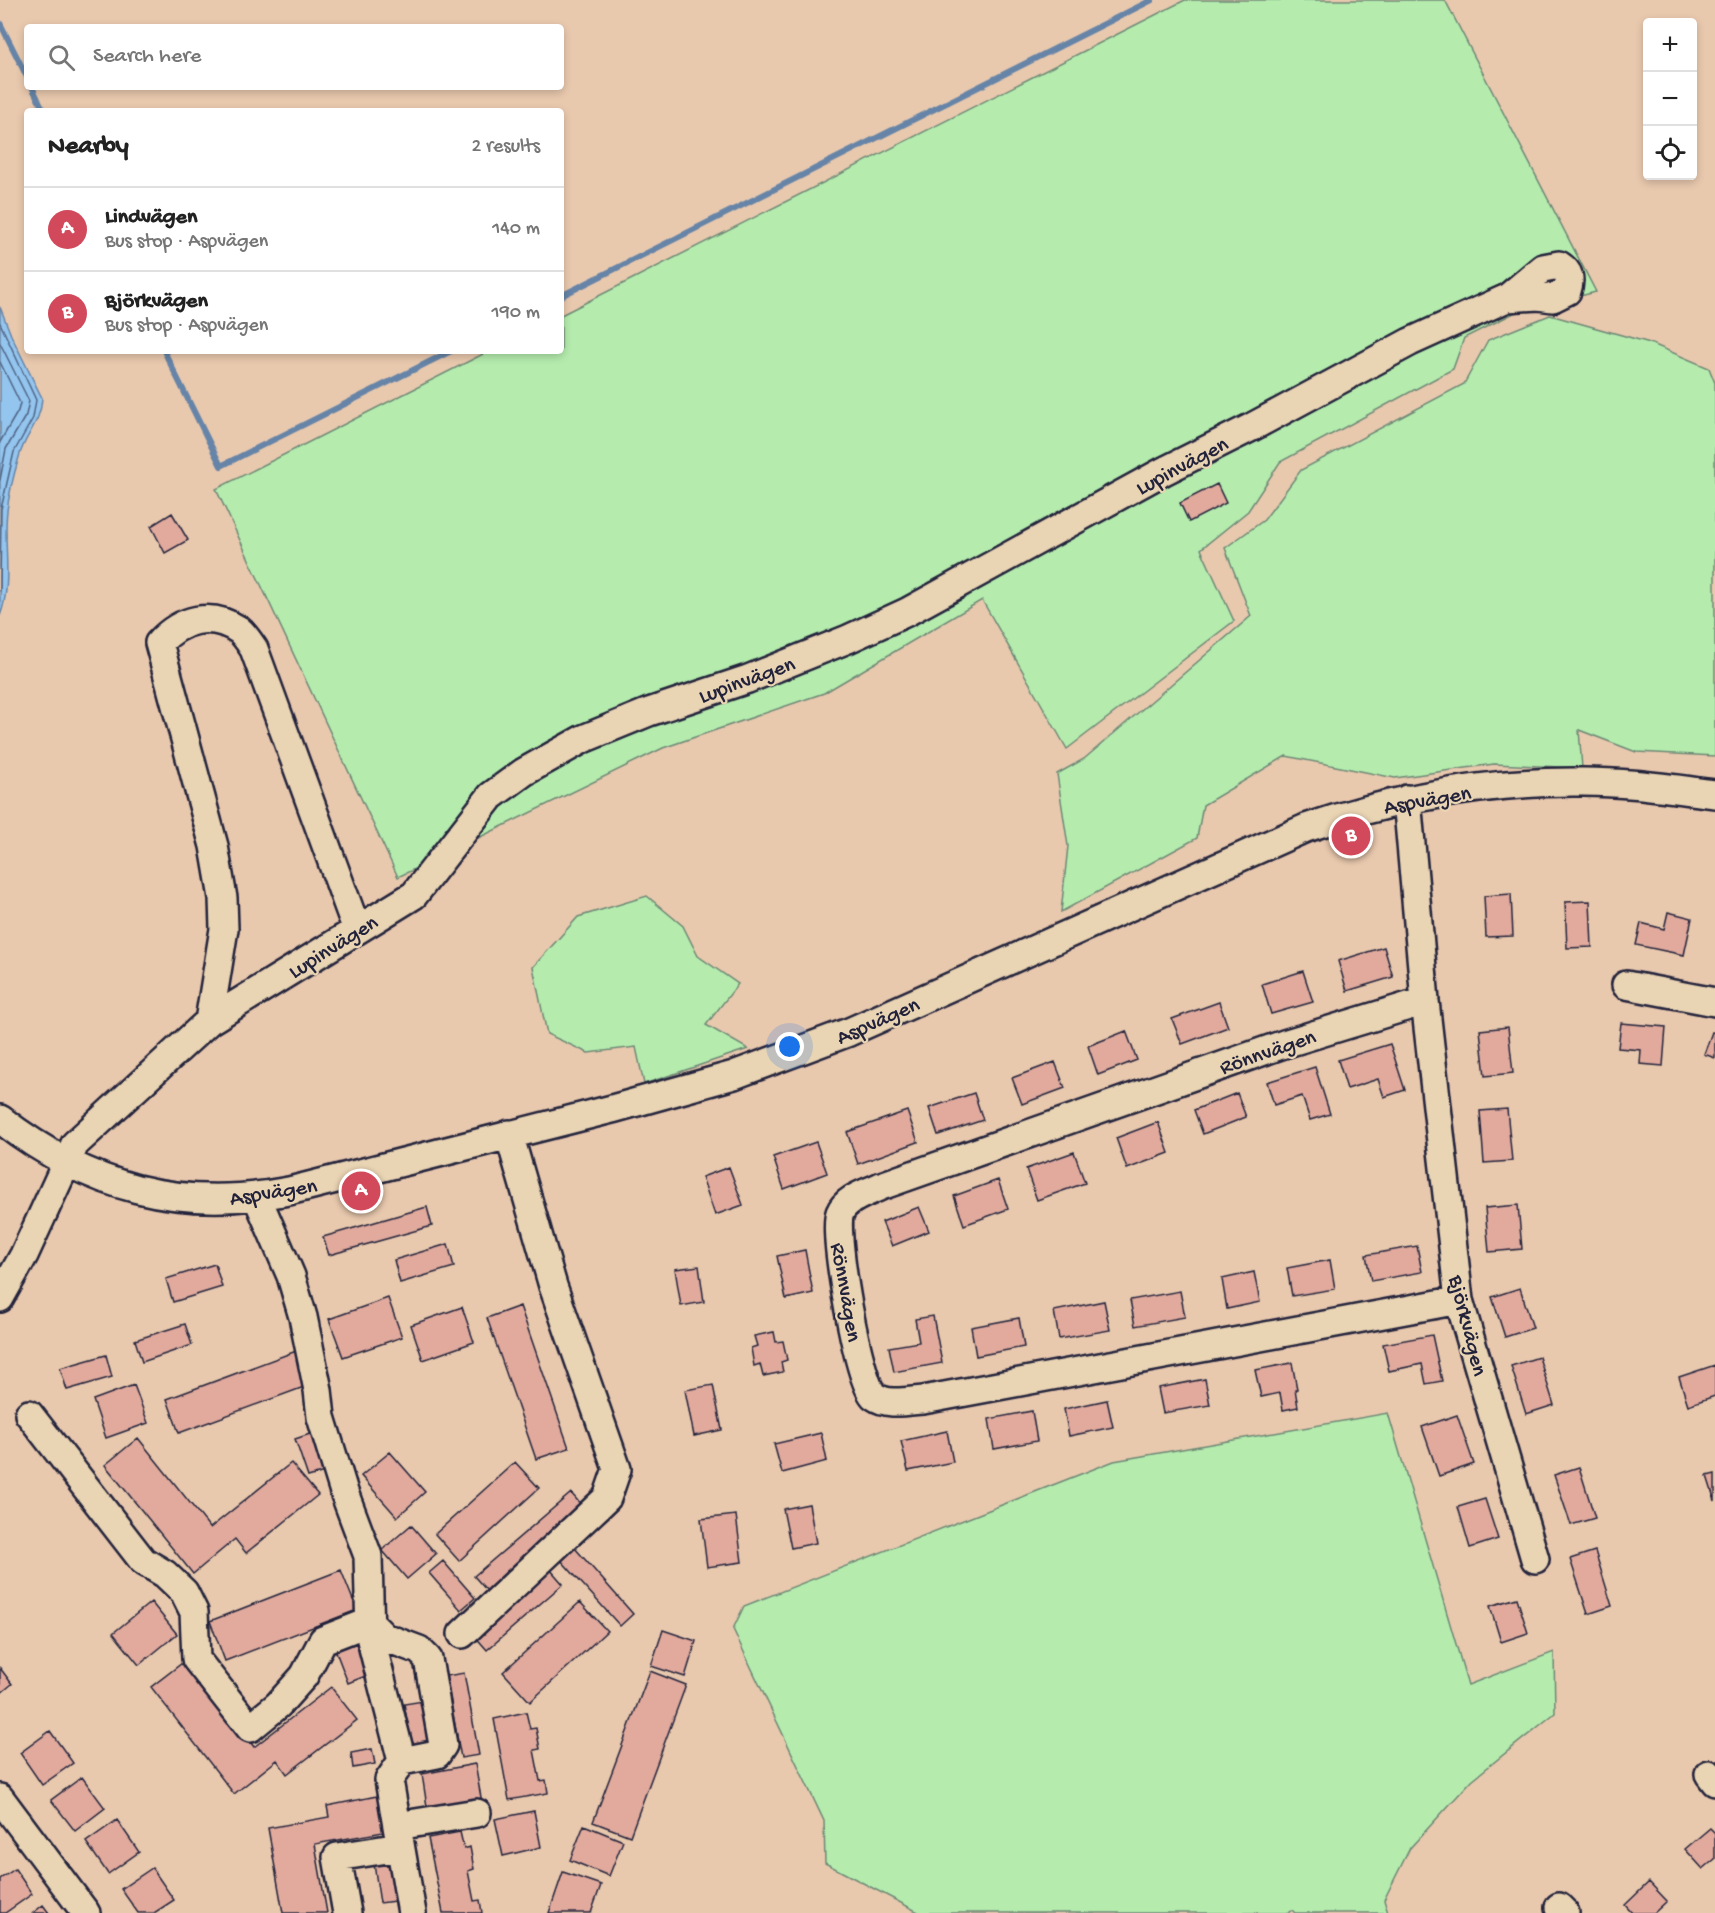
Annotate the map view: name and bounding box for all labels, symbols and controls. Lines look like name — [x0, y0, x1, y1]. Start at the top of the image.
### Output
map controls — [1643, 18, 1697, 180]
button: + — [1643, 18, 1697, 72]
search box — [24, 24, 564, 90]
icon: search — [45, 41, 78, 74]
text: Search here — [93, 44, 201, 70]
button: − — [1643, 72, 1697, 126]
button: locate — [1643, 126, 1697, 180]
text: Nearby — [48, 132, 129, 163]
text: 2 results — [471, 136, 540, 159]
text: Lindvägen — [105, 205, 197, 231]
text: A — [62, 218, 73, 241]
text: 140 m — [492, 218, 540, 241]
text: Bus stop · Aspvägen — [105, 231, 268, 254]
text: Björkvägen — [105, 289, 208, 315]
text: B — [62, 302, 73, 325]
text: 190 m — [492, 302, 540, 325]
text: Bus stop · Aspvägen — [105, 315, 268, 338]
street label: Lupinvägen — [1132, 432, 1234, 503]
street label: Lupinvägen — [696, 652, 800, 711]
street label: Aspvägen — [1382, 781, 1474, 822]
pin: B — [1332, 814, 1370, 858]
street label: Lupinvägen — [285, 910, 384, 986]
street label: Aspvägen — [833, 993, 925, 1052]
street label: Rönnvägen — [1217, 1025, 1320, 1082]
your location — [775, 1032, 804, 1061]
pin: A — [342, 1168, 380, 1214]
street label: Aspvägen — [228, 1174, 320, 1214]
street label: Rönnvägen — [823, 1241, 866, 1345]
street label: Björkvägen — [1441, 1272, 1491, 1380]

